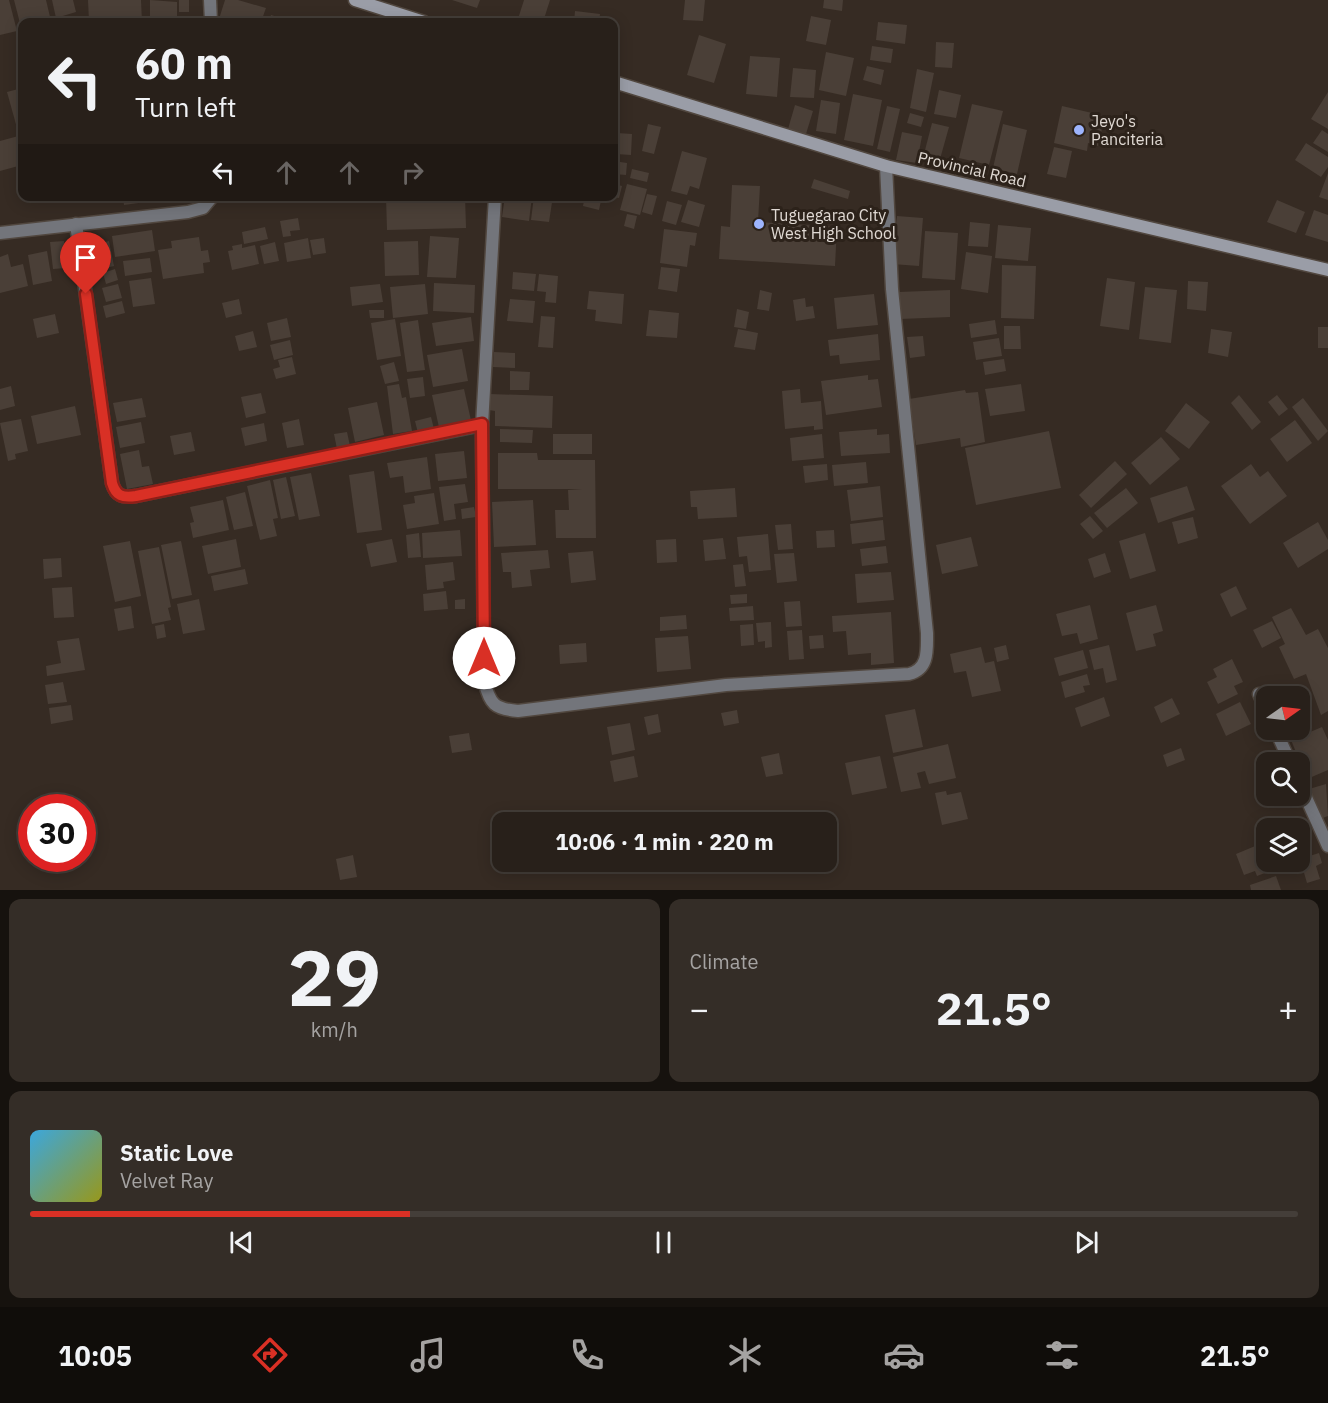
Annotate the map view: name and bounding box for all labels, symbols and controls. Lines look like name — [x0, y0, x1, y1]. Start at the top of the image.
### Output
text: 60 m — [135, 36, 233, 91]
icon: left — [36, 42, 114, 120]
text: Turn left — [135, 89, 236, 124]
place label: Jeyo's Panciteria — [1091, 111, 1163, 149]
marker: Jeyo's Panciteria — [1072, 123, 1086, 137]
street label: Provincial Road — [916, 147, 1028, 191]
icon: left — [207, 156, 240, 189]
icon: ahead — [270, 156, 303, 189]
icon: ahead — [333, 156, 366, 189]
icon: right — [396, 156, 429, 189]
place label: Tuguegarao City West High School — [771, 205, 896, 243]
marker: Tuguegarao City West High School — [752, 217, 766, 231]
pin — [60, 232, 111, 294]
icon: arrive — [69, 241, 102, 274]
position arrow — [452, 626, 516, 690]
north arrow — [1256, 686, 1310, 740]
map controls — [1256, 686, 1310, 872]
button: search — [1256, 752, 1310, 806]
speed limit sign: 30 — [18, 794, 96, 872]
button: layers — [1256, 818, 1310, 872]
text: 10:06 · 1 min · 220 m — [555, 827, 774, 856]
text: 29 — [287, 926, 381, 1027]
text: Climate — [690, 948, 758, 975]
text: 21.5° — [936, 979, 1052, 1037]
text: − — [690, 987, 709, 1030]
text: + — [1278, 987, 1298, 1030]
text: km/h — [311, 1016, 358, 1043]
text: Static Love — [120, 1138, 233, 1167]
text: Velvet Ray — [120, 1167, 213, 1194]
icon: previous — [225, 1226, 258, 1259]
icon: pause — [647, 1226, 680, 1259]
icon: next — [1070, 1226, 1103, 1259]
icon: directions — [249, 1334, 291, 1376]
icon: music — [407, 1334, 449, 1376]
icon: phone — [566, 1334, 608, 1376]
icon: climate — [724, 1334, 766, 1376]
icon: car — [883, 1334, 925, 1376]
icon: filters — [1041, 1334, 1083, 1376]
text: 10:05 — [58, 1338, 132, 1373]
text: 21.5° — [1200, 1338, 1270, 1373]

